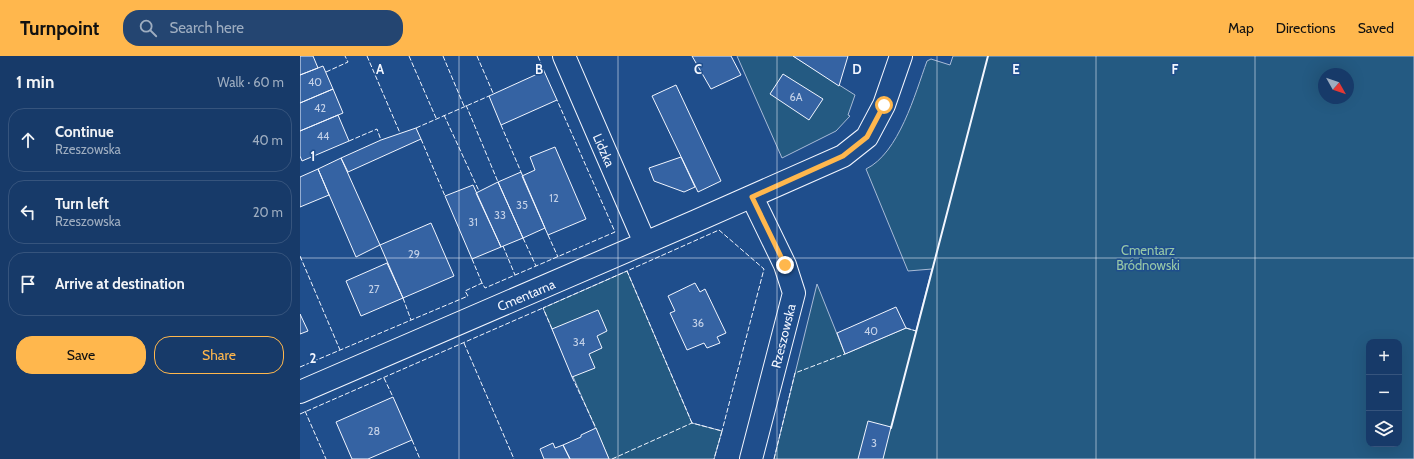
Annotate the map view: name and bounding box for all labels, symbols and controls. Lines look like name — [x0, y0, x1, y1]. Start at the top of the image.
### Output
search box — [123, 10, 403, 46]
text: Turnpoint — [20, 17, 99, 40]
icon: search — [137, 17, 159, 39]
text: Search here — [169, 19, 244, 37]
text: Map — [1228, 19, 1254, 37]
text: Directions — [1276, 19, 1336, 37]
text: Saved — [1358, 19, 1394, 37]
text: A — [376, 61, 385, 77]
text: B — [535, 61, 543, 77]
text: C — [694, 61, 702, 77]
text: D — [852, 61, 862, 77]
text: E — [1012, 61, 1020, 77]
text: F — [1172, 61, 1179, 77]
north arrow — [1318, 68, 1354, 104]
text: 1 min — [16, 72, 54, 92]
text: Walk · 60 m — [217, 74, 284, 90]
house number: 40 — [308, 75, 322, 89]
house number: 6A — [789, 90, 803, 104]
route start — [875, 96, 893, 114]
house number: 42 — [314, 101, 326, 115]
text: Continue — [55, 123, 114, 141]
icon: ahead — [17, 129, 39, 151]
house number: 44 — [317, 129, 330, 143]
street label: Lidzka — [590, 131, 619, 170]
text: 40 m — [252, 132, 283, 148]
text: Rzeszowska — [55, 141, 121, 157]
text: 1 — [311, 148, 315, 164]
house number: 12 — [549, 191, 559, 205]
text: Turn left — [55, 195, 109, 213]
house number: 35 — [516, 198, 528, 212]
icon: left — [17, 201, 39, 223]
text: 20 m — [253, 204, 283, 220]
house number: 33 — [494, 208, 506, 222]
text: Rzeszowska — [55, 213, 121, 229]
house number: 31 — [468, 215, 478, 229]
park label: Cmentarz Bródnowski — [1116, 242, 1180, 273]
house number: 29 — [408, 247, 420, 261]
route end — [776, 256, 794, 274]
icon: arrive — [17, 273, 39, 295]
text: Arrive at destination — [55, 275, 185, 293]
street label: Cmentarna — [495, 275, 558, 314]
house number: 27 — [368, 282, 380, 296]
street label: Rzeszowska — [767, 301, 799, 370]
house number: 36 — [692, 316, 704, 330]
house number: 40 — [864, 324, 878, 338]
house number: 34 — [573, 335, 586, 349]
button: Save — [16, 336, 146, 374]
button: Share — [154, 336, 284, 374]
map controls — [1366, 339, 1402, 447]
button: + — [1366, 339, 1402, 375]
text: 2 — [310, 350, 317, 366]
button: − — [1366, 375, 1402, 411]
button: layers — [1366, 411, 1402, 447]
house number: 28 — [368, 424, 380, 438]
house number: 3 — [871, 436, 877, 450]

